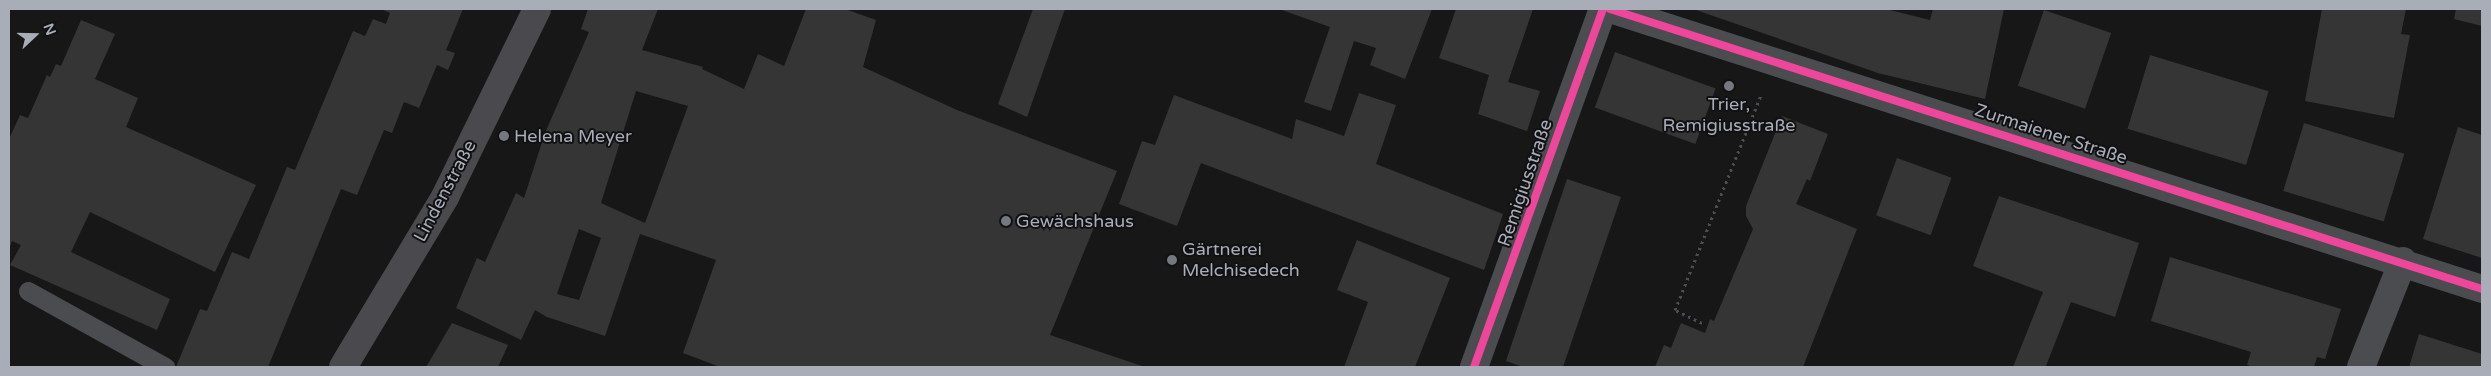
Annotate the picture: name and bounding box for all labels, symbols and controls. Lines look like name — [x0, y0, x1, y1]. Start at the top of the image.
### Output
north arrow — [10, 10, 60, 60]
text: N — [40, 21, 59, 38]
marker: Trier, Remigiusstraße — [1723, 80, 1735, 92]
place label: Trier, Remigiusstraße — [1662, 94, 1796, 136]
street label: Zurmaiener Straße — [1972, 99, 2130, 169]
street label: Remigiusstraße — [1493, 117, 1557, 249]
place label: Helena Meyer — [514, 125, 632, 147]
marker: Helena Meyer — [498, 130, 510, 142]
street label: Lindenstraße — [409, 137, 481, 245]
place label: Gewächshaus — [1016, 210, 1134, 232]
marker: Gewächshaus — [1000, 215, 1012, 227]
place label: Gärtnerei Melchisedech — [1182, 239, 1300, 282]
marker: Gärtnerei Melchisedech — [1166, 254, 1178, 266]

